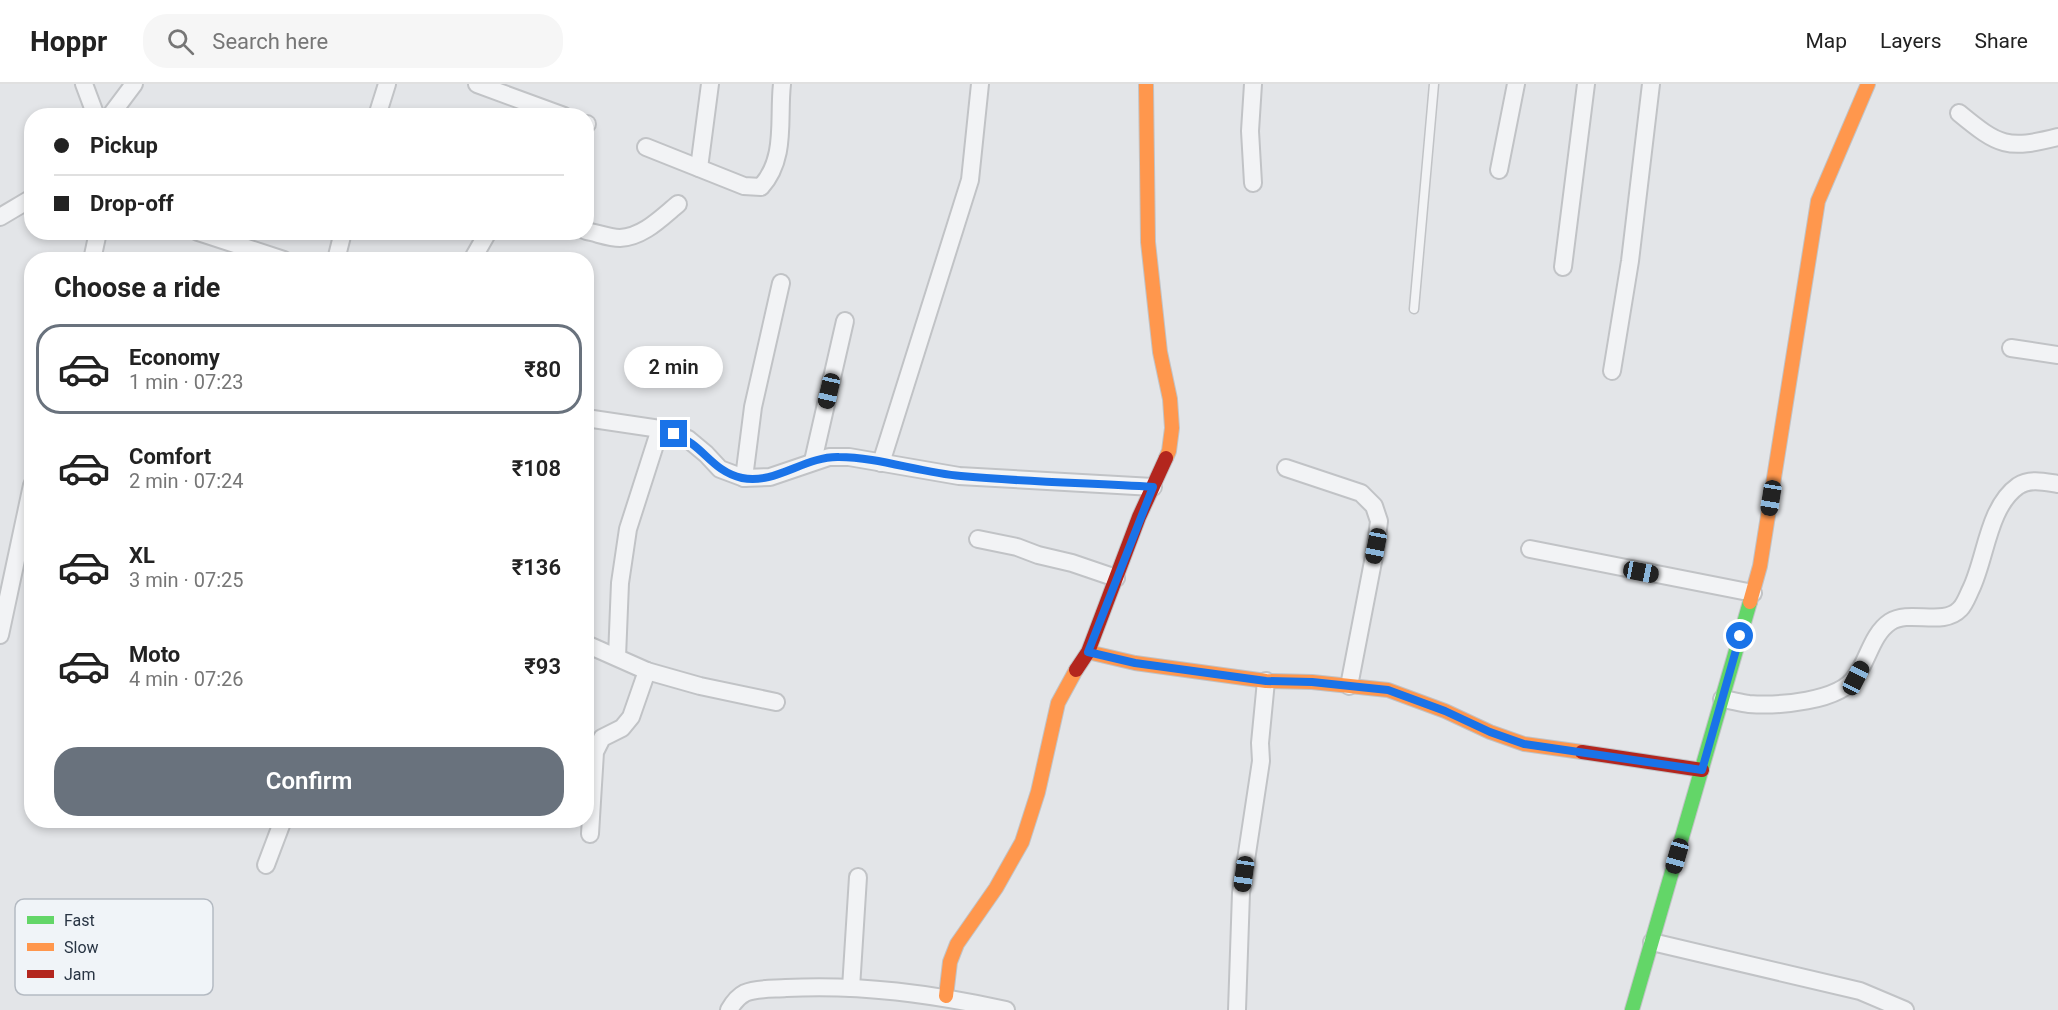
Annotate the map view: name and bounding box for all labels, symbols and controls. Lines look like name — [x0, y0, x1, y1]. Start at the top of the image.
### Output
search box — [143, 14, 563, 68]
text: Hoppr — [30, 25, 107, 58]
icon: search — [164, 25, 197, 58]
text: Search here — [212, 29, 328, 54]
text: Map — [1805, 29, 1847, 53]
text: Layers — [1880, 29, 1941, 53]
text: Share — [1974, 29, 2028, 53]
text: Pickup — [90, 133, 158, 158]
text: Drop-off — [90, 191, 174, 216]
text: Choose a ride — [54, 272, 220, 304]
icon: car — [57, 342, 111, 396]
text: Economy — [129, 345, 220, 370]
callout: 2 min — [624, 347, 724, 389]
text: 2 min — [648, 355, 699, 379]
text: ₹80 — [524, 357, 561, 382]
text: 1 min · 07:23 — [129, 370, 244, 394]
car — [816, 371, 842, 411]
route end — [660, 420, 687, 447]
icon: car — [57, 441, 111, 495]
text: Comfort — [129, 444, 211, 469]
text: ₹108 — [512, 456, 561, 481]
text: 2 min · 07:24 — [129, 469, 244, 493]
car — [1759, 479, 1783, 517]
car — [1364, 527, 1388, 565]
icon: car — [57, 540, 111, 594]
text: XL — [129, 543, 155, 568]
text: ₹136 — [512, 555, 561, 580]
car — [1622, 560, 1660, 584]
text: 3 min · 07:25 — [129, 568, 244, 592]
route start — [1726, 622, 1753, 649]
icon: car — [57, 639, 111, 693]
text: Moto — [129, 642, 180, 667]
text: ₹93 — [524, 654, 561, 679]
car — [1840, 658, 1872, 698]
text: 4 min · 07:26 — [129, 667, 244, 691]
button: Confirm — [54, 747, 564, 816]
car — [1663, 836, 1691, 876]
car — [1233, 855, 1255, 893]
legend — [15, 899, 213, 995]
text: Fast — [64, 911, 95, 930]
text: Slow — [64, 938, 99, 957]
text: Jam — [64, 965, 96, 984]

